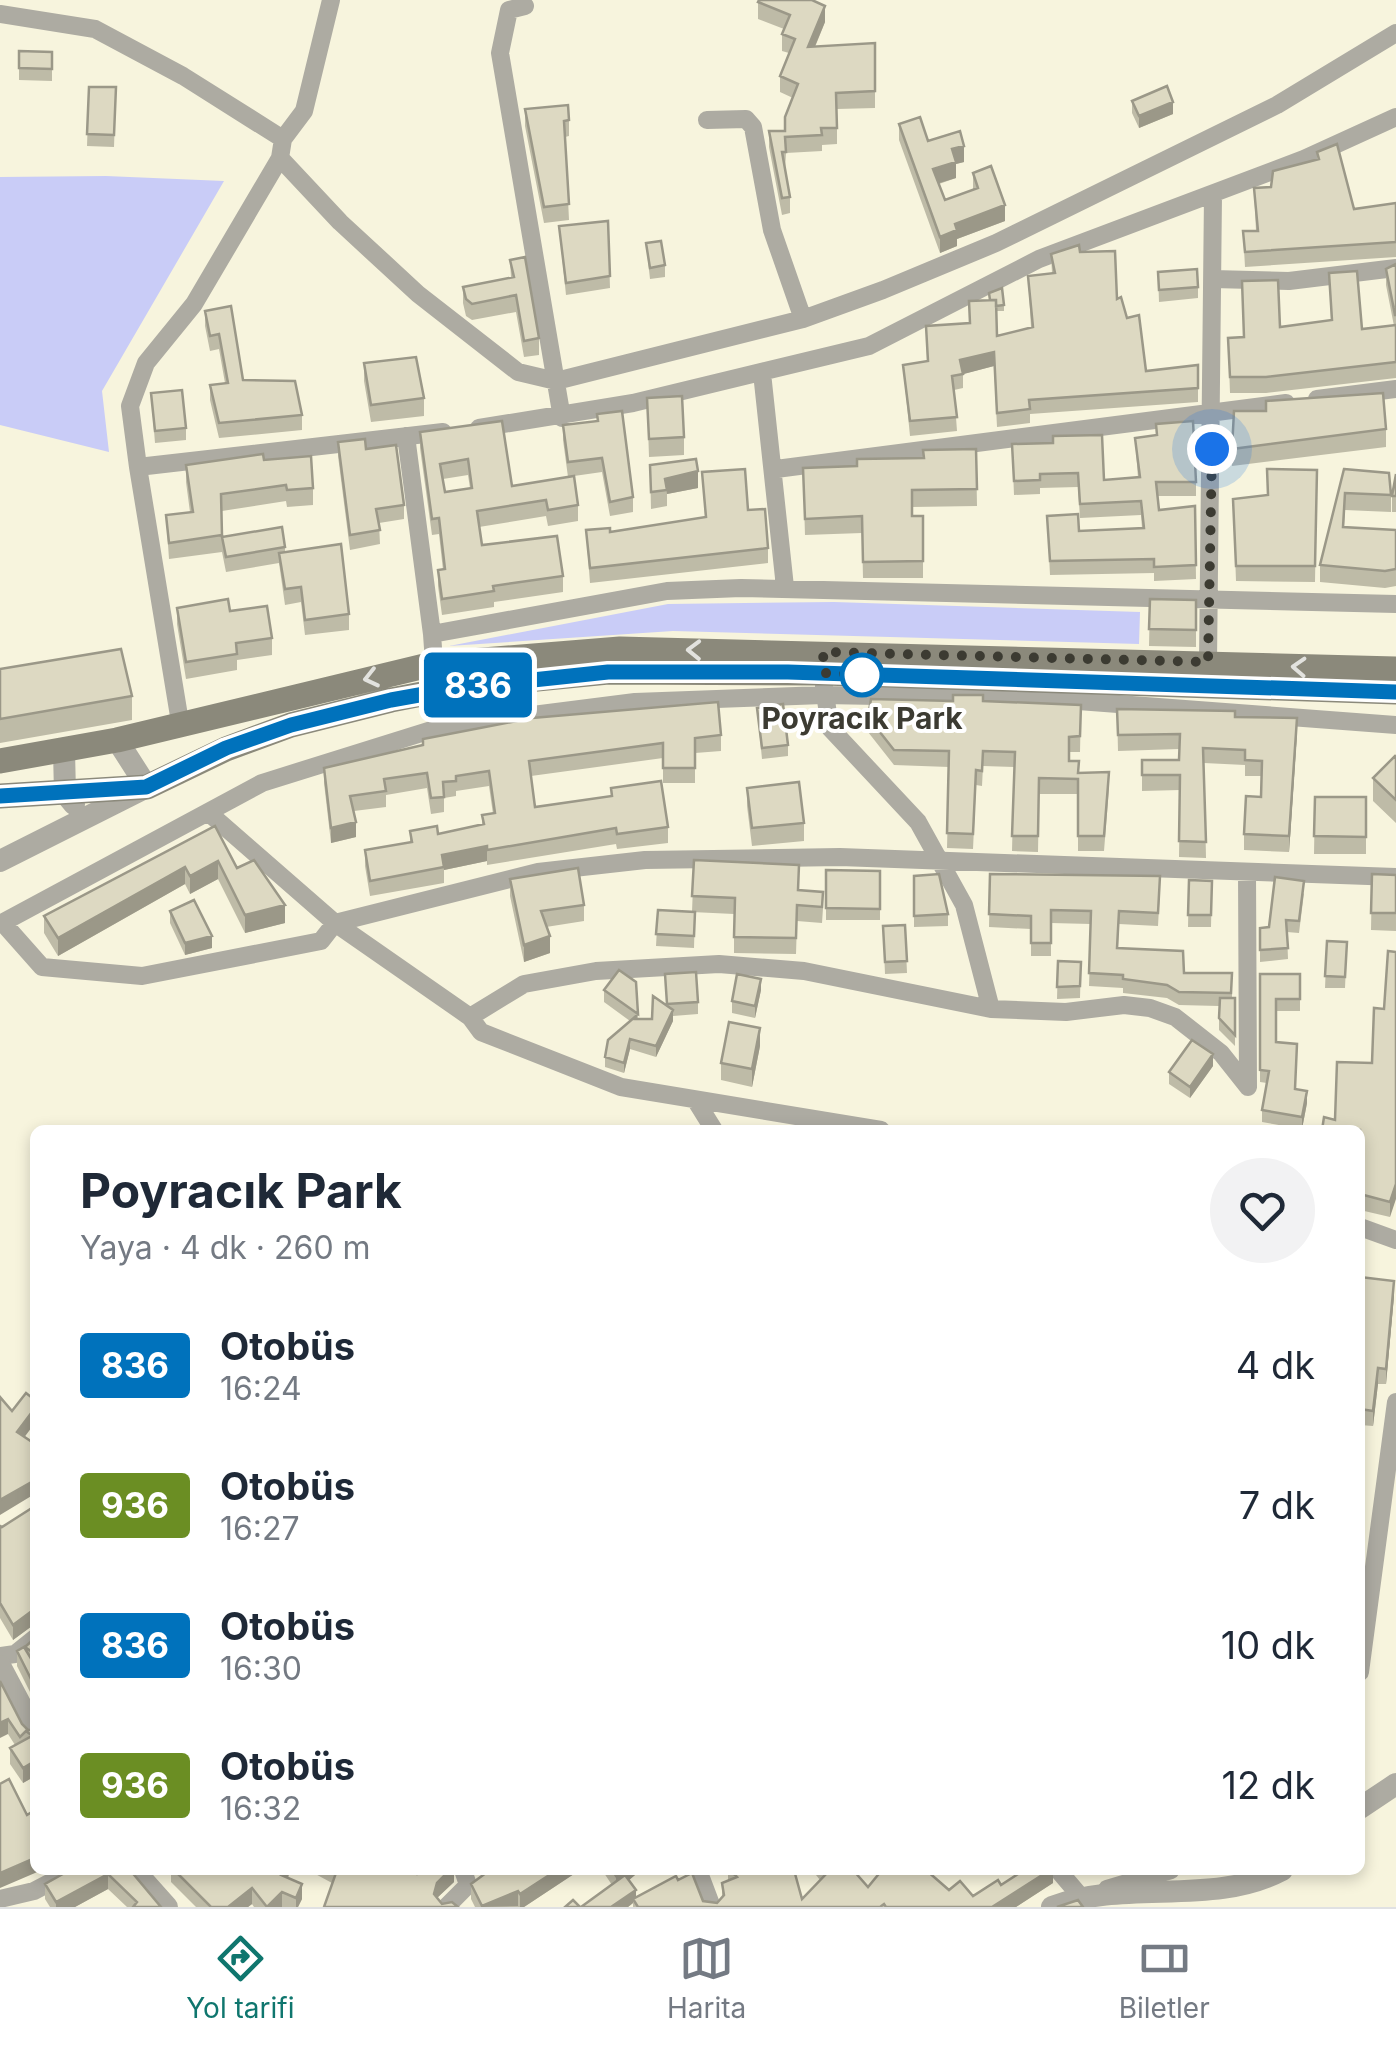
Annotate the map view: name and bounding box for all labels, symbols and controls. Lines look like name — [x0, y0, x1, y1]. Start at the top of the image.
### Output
your location — [1187, 424, 1237, 474]
one-way arrow — [685, 640, 701, 661]
line badge: 836 — [420, 652, 536, 718]
marker: Poyracık Park — [841, 654, 883, 696]
one-way arrow — [1290, 657, 1306, 678]
text: 836 — [444, 664, 512, 706]
one-way arrow — [363, 666, 380, 687]
place label: Poyracık Park — [761, 700, 963, 736]
button: heart — [1210, 1158, 1315, 1263]
text: Poyracık Park — [80, 1161, 402, 1220]
text: Yaya · 4 dk · 260 m — [80, 1228, 371, 1267]
text: Otobüs — [220, 1323, 355, 1369]
text: 4 dk — [1236, 1342, 1315, 1388]
text: 836 — [101, 1344, 169, 1386]
text: 16:24 — [220, 1369, 302, 1408]
text: Otobüs — [220, 1463, 355, 1509]
text: 7 dk — [1239, 1482, 1315, 1528]
text: 936 — [101, 1484, 169, 1526]
text: 16:27 — [220, 1509, 300, 1548]
text: Otobüs — [220, 1603, 355, 1649]
text: 10 dk — [1221, 1622, 1315, 1668]
text: 836 — [101, 1624, 169, 1666]
text: 16:30 — [220, 1649, 302, 1688]
text: Otobüs — [220, 1743, 355, 1789]
text: 12 dk — [1222, 1762, 1315, 1808]
text: 936 — [101, 1764, 169, 1806]
text: 16:32 — [220, 1789, 301, 1828]
tab: Yol tarifi — [186, 1931, 294, 2025]
tab: Harita — [667, 1931, 746, 2025]
tab: Biletler — [1119, 1931, 1210, 2025]

